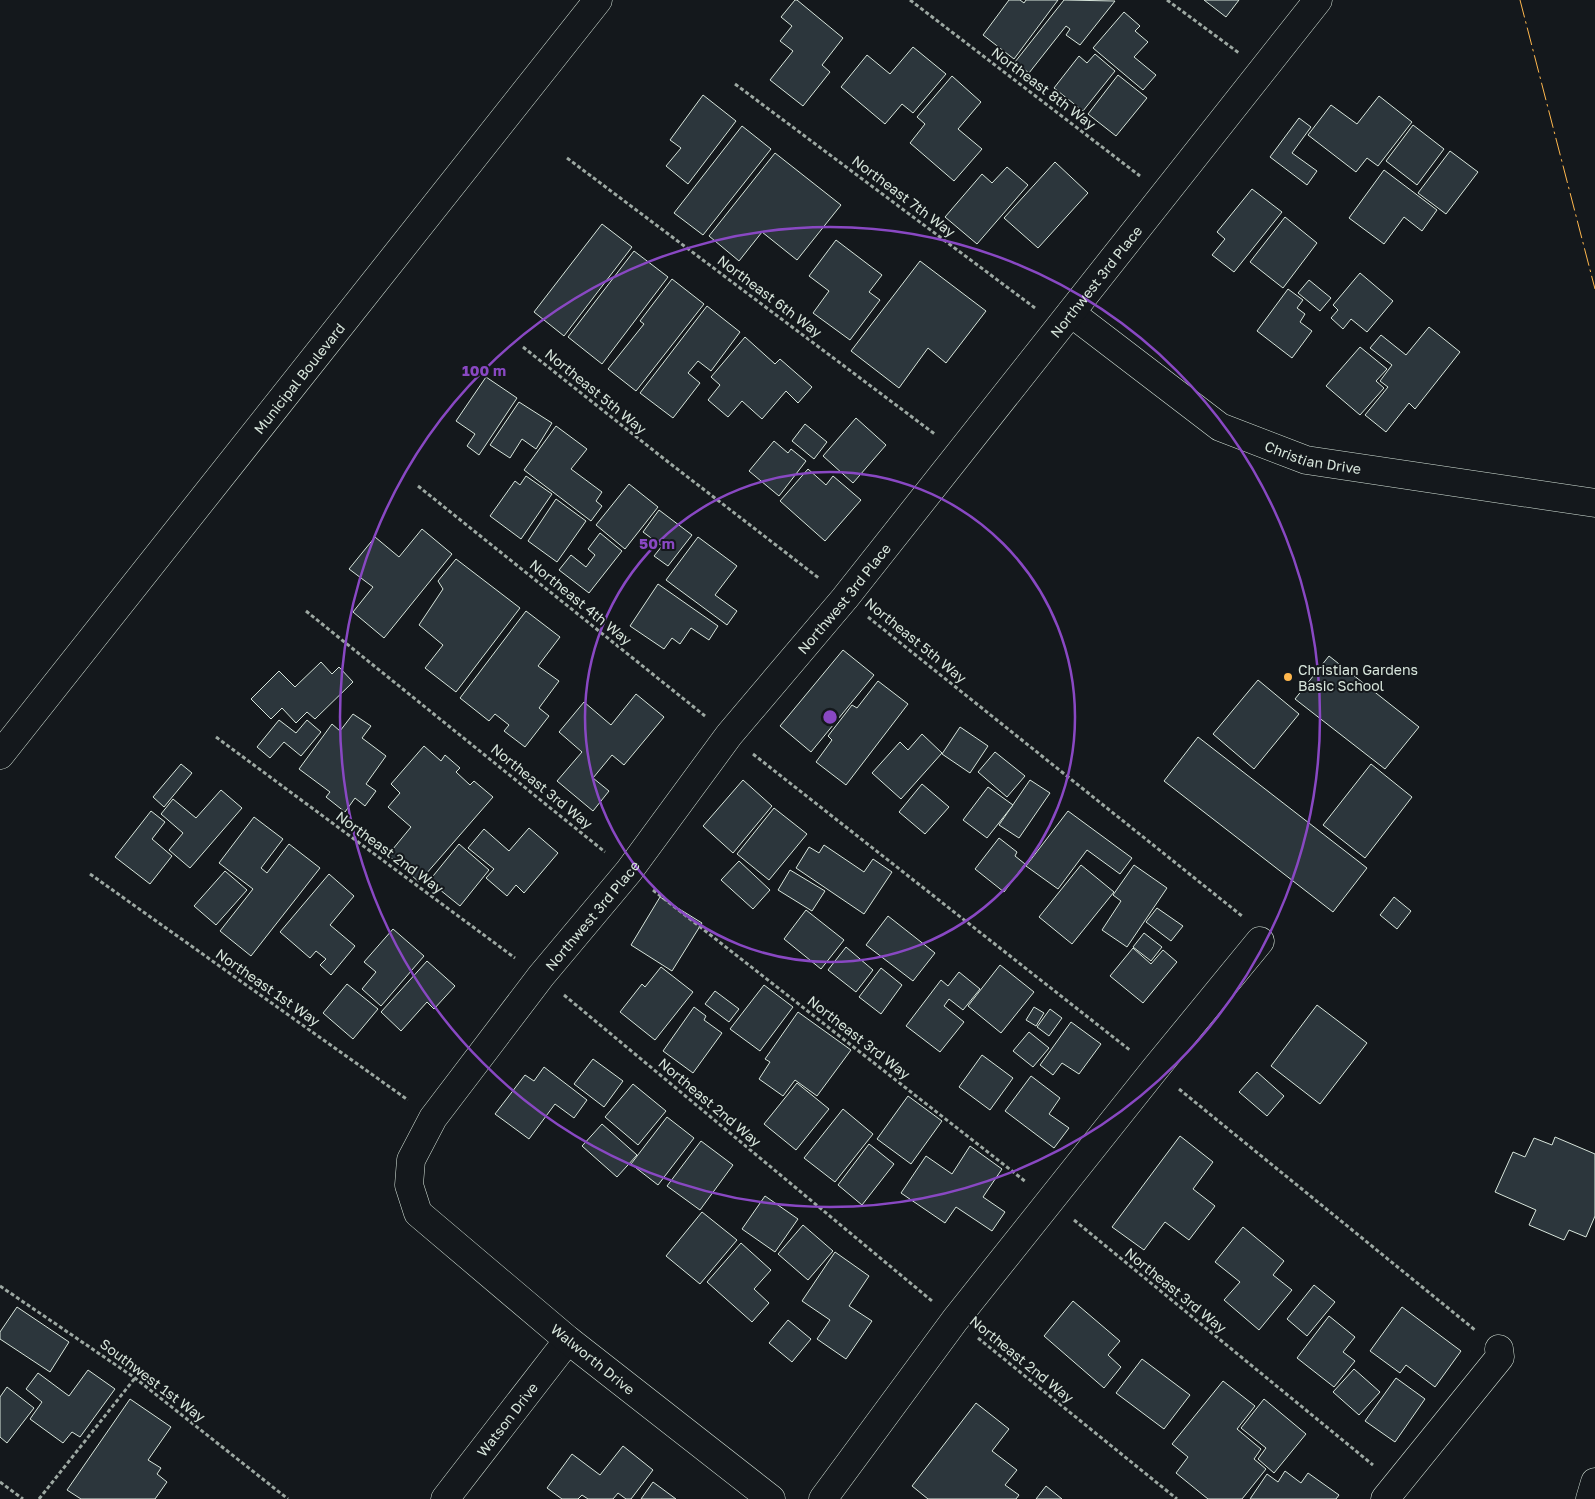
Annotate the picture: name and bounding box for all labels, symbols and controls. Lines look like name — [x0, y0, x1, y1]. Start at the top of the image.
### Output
street label: Northeast 8th Way — [989, 43, 1100, 133]
street label: Northeast 7th Way — [849, 152, 959, 241]
street label: Northwest 3rd Place — [1046, 222, 1145, 340]
street label: Northeast 6th Way — [715, 251, 826, 341]
street label: Municipal Boulevard — [250, 319, 348, 437]
street label: Northeast 5th Way — [542, 345, 650, 437]
text: 100 m — [462, 361, 506, 379]
street label: Christian Drive — [1263, 437, 1362, 477]
text: 50 m — [639, 534, 675, 552]
street label: Northwest 3rd Place — [793, 540, 894, 657]
street label: Northeast 4th Way — [527, 556, 635, 648]
street label: Northeast 5th Way — [862, 594, 970, 686]
place label: Christian Gardens Basic School — [1298, 661, 1418, 694]
marker: Christian Gardens Basic School — [1282, 671, 1294, 683]
centre of rings — [821, 708, 839, 726]
street label: Northeast 3rd Way — [488, 740, 596, 832]
street label: Northeast 2nd Way — [333, 807, 447, 897]
street label: Northwest 3rd Place — [541, 857, 642, 973]
street label: Northeast 1st Way — [213, 945, 323, 1029]
street label: Northeast 3rd Way — [804, 992, 914, 1082]
street label: Northeast 2nd Way — [655, 1054, 765, 1150]
street label: Northeast 3rd Way — [1122, 1244, 1230, 1336]
street label: Northeast 2nd Way — [967, 1312, 1077, 1406]
street label: Walworth Drive — [548, 1320, 638, 1398]
street label: Southwest 1st Way — [97, 1335, 209, 1425]
street label: Watson Drive — [473, 1379, 541, 1459]

